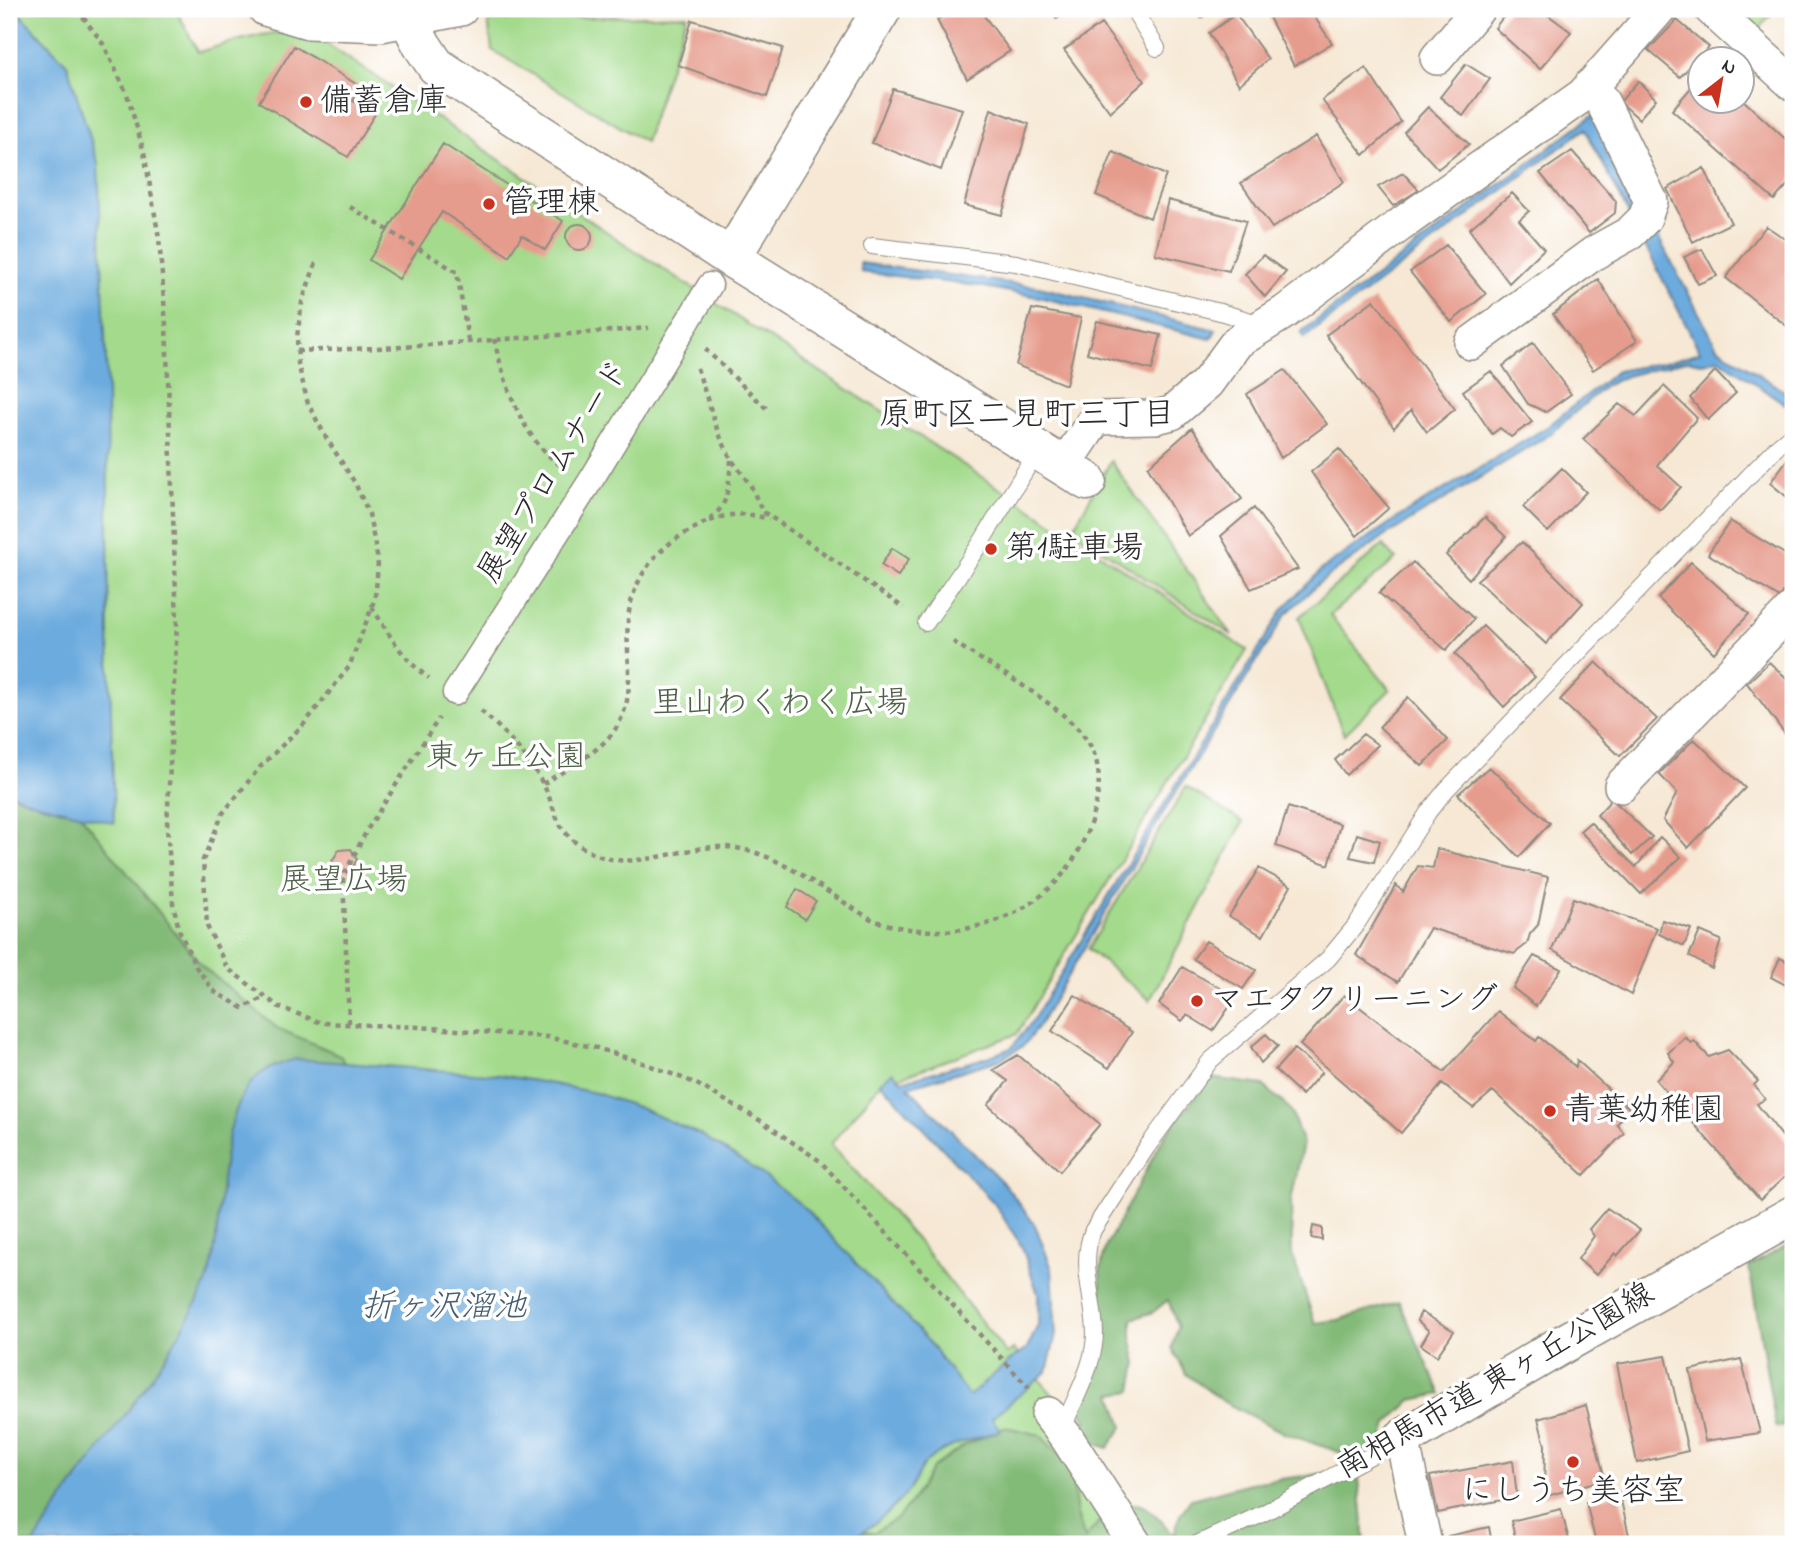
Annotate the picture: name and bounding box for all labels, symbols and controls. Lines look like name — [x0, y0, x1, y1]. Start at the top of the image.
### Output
north arrow — [1686, 46, 1756, 116]
text: N — [1716, 53, 1741, 83]
place label: 備蓄倉庫 — [320, 79, 448, 126]
marker: 備蓄倉庫 — [298, 94, 314, 110]
place label: 管理棟 — [503, 181, 599, 228]
marker: 管理棟 — [481, 196, 497, 212]
street label: 展望プロムナード — [467, 351, 643, 593]
district label: 原町区二見町三丁目 — [879, 392, 1176, 440]
place label: 第1駐車場 — [1005, 526, 1143, 573]
marker: 第1駐車場 — [983, 541, 999, 557]
park label: 里山わくわく広場 — [652, 681, 908, 728]
park label: 東ヶ丘公園 — [426, 735, 586, 782]
park label: 展望広場 — [280, 858, 408, 905]
place label: マエタクリーニング — [1211, 978, 1498, 1025]
marker: マエタクリーニング — [1189, 993, 1205, 1009]
place label: 青葉幼稚園 — [1564, 1088, 1724, 1135]
marker: 青葉幼稚園 — [1542, 1103, 1558, 1119]
street label: 南相馬市道 東ヶ丘公園線 — [1328, 1272, 1664, 1492]
water label: 折ヶ沢溜池 — [362, 1284, 528, 1332]
marker: にしうち美容室 — [1565, 1454, 1581, 1470]
place label: にしうち美容室 — [1461, 1469, 1685, 1516]

